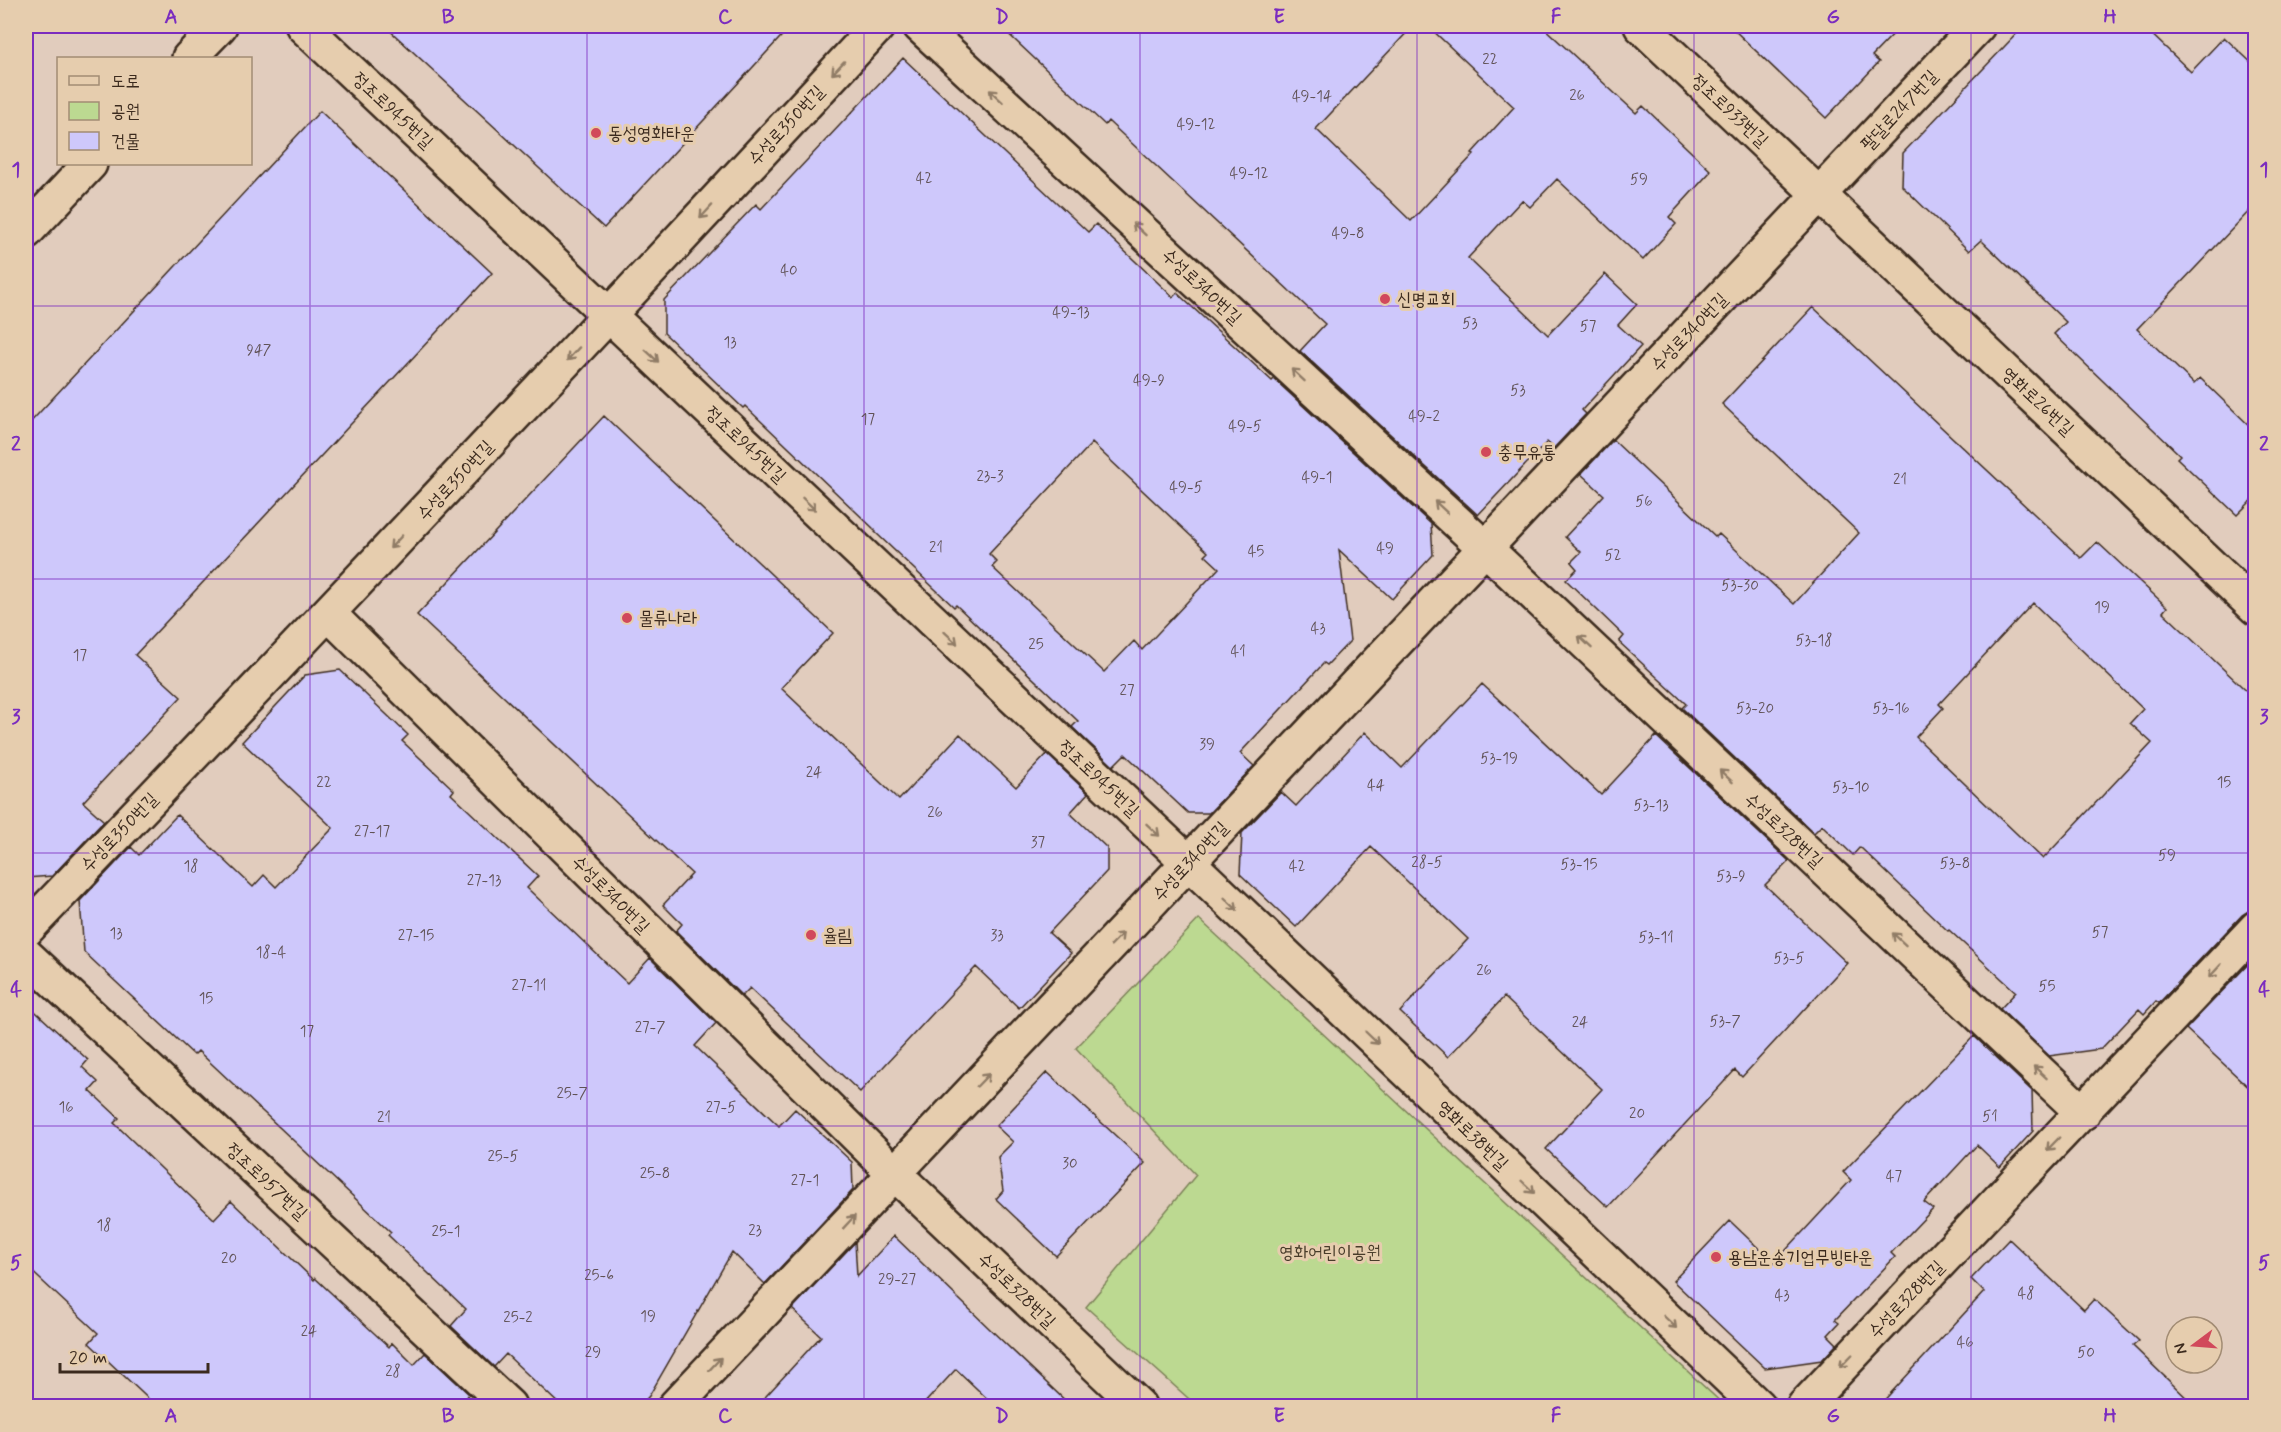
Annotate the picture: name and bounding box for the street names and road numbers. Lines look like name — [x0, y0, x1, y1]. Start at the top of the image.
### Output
street label: 팔달로247번길 — [1856, 65, 1944, 156]
street label: 정조로945번길 — [347, 67, 438, 155]
street label: 정조로933번길 — [1685, 69, 1774, 153]
street label: 수성로350번길 — [743, 80, 830, 171]
street label: 수성로340번길 — [1156, 243, 1247, 330]
street label: 수성로340번길 — [1646, 288, 1734, 377]
street label: 영화로26번길 — [1996, 362, 2079, 442]
street label: 정조로945번길 — [700, 401, 791, 489]
street label: 수성로350번길 — [412, 435, 499, 526]
street label: 정조로945번길 — [1053, 735, 1144, 823]
street label: 수성로350번길 — [76, 788, 164, 878]
street label: 수성로328번길 — [1739, 788, 1828, 874]
street label: 수성로340번길 — [1147, 816, 1234, 907]
street label: 수성로340번길 — [566, 850, 655, 939]
street label: 영화로38번길 — [1431, 1096, 1514, 1176]
street label: 정조로957번길 — [220, 1138, 313, 1226]
street label: 수성로328번길 — [972, 1248, 1061, 1334]
street label: 수성로328번길 — [1864, 1255, 1950, 1344]

